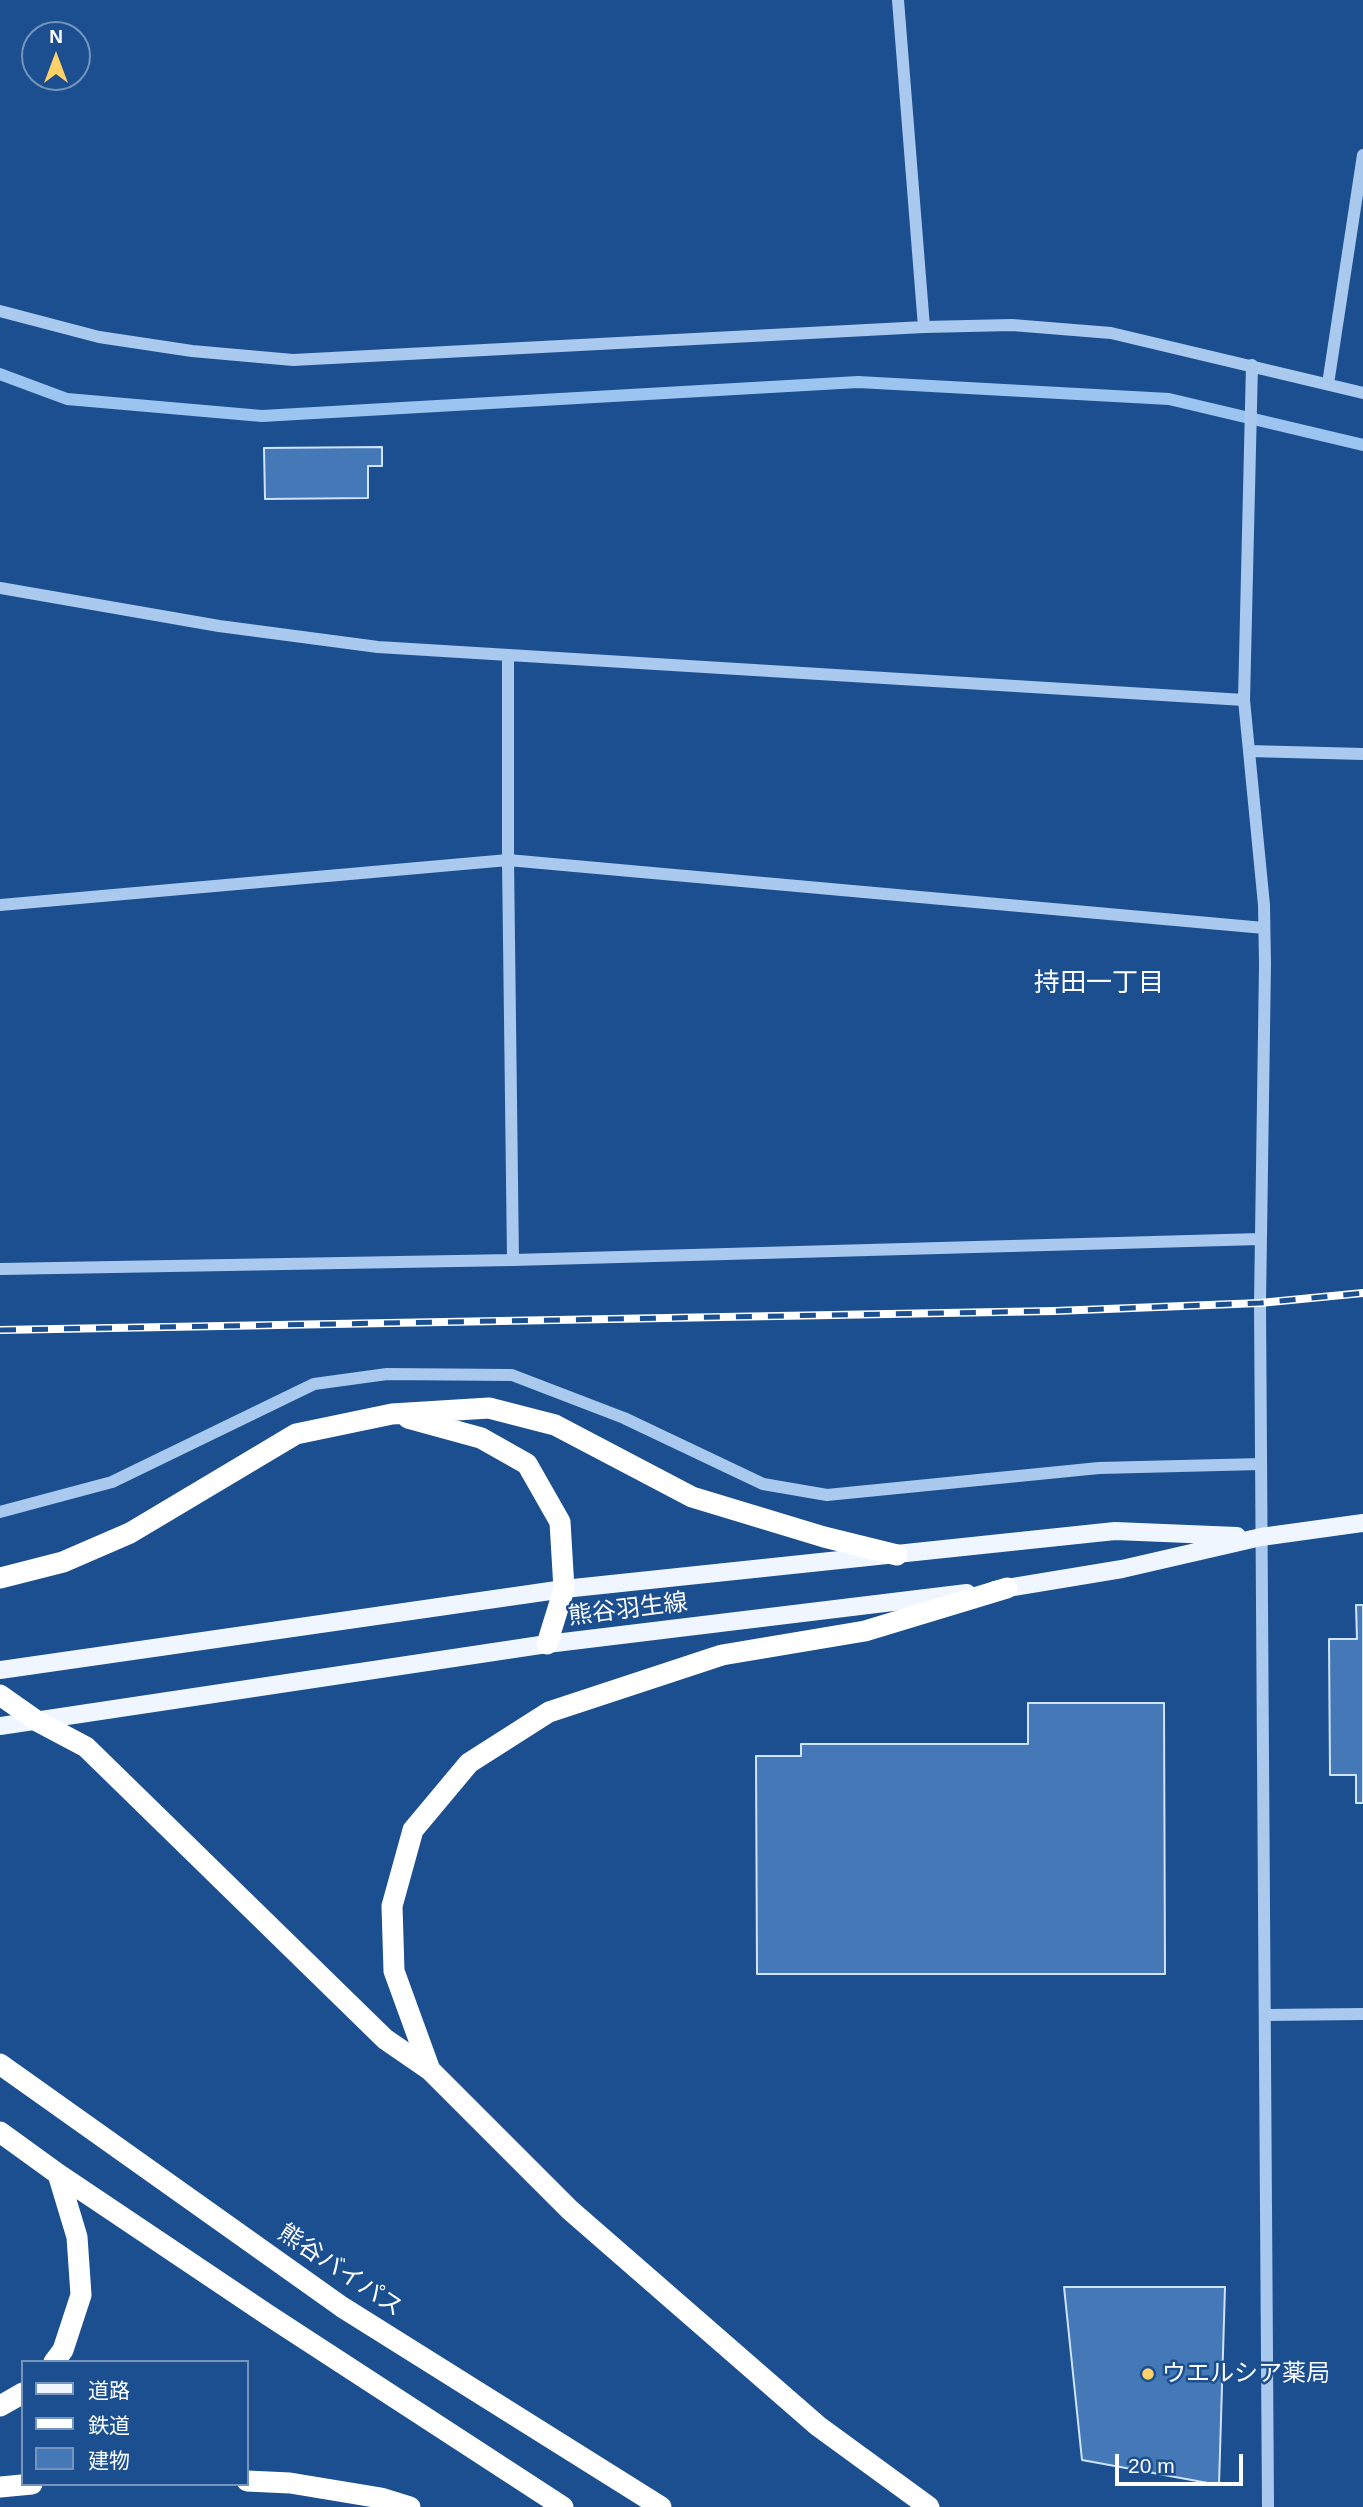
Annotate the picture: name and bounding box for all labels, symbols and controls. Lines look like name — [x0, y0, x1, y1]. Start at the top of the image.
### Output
north arrow — [21, 21, 91, 91]
text: N — [49, 26, 63, 47]
district label: 持田一丁目 — [1034, 968, 1164, 1000]
street label: 熊谷羽生線 — [567, 1588, 689, 1632]
street label: 熊谷バイパス — [272, 2219, 408, 2323]
legend — [21, 2360, 248, 2486]
place label: ウエルシア薬局 — [1162, 2360, 1330, 2388]
marker: ウエルシア薬局 — [1140, 2366, 1156, 2382]
text: 道路 — [88, 2379, 130, 2402]
text: 鉄道 — [88, 2414, 130, 2437]
scale bar — [1118, 2440, 1246, 2484]
text: 建物 — [88, 2449, 130, 2472]
text: 20 m — [1128, 2454, 1175, 2477]

